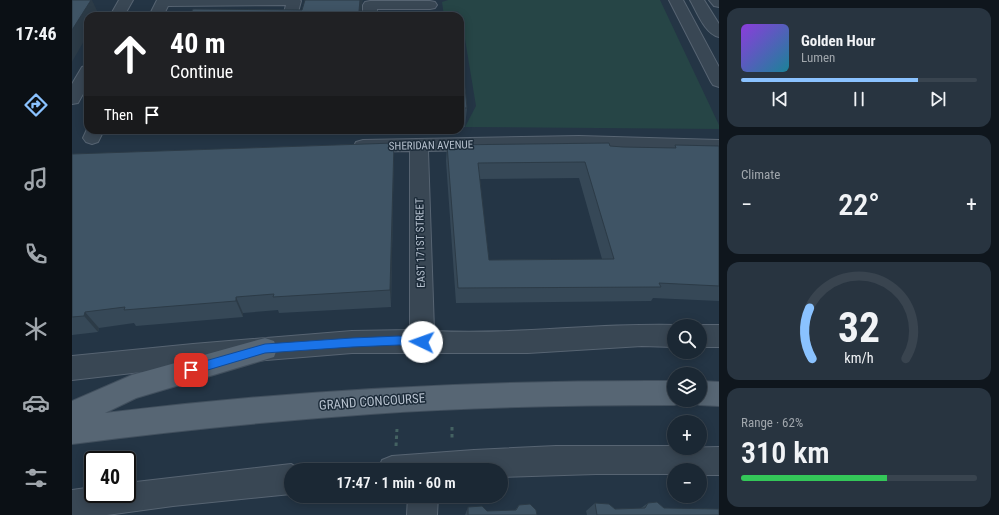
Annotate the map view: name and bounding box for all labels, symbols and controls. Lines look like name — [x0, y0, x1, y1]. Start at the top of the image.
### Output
text: 17:46 — [15, 23, 57, 44]
text: 40 m — [170, 27, 226, 60]
icon: ahead — [104, 28, 156, 80]
text: Golden Hour — [801, 32, 876, 50]
text: Lumen — [801, 50, 835, 65]
text: Continue — [170, 61, 233, 82]
icon: previous — [769, 88, 791, 110]
icon: pause — [848, 88, 870, 110]
icon: next — [927, 88, 949, 110]
icon: directions — [22, 91, 50, 119]
icon: arrive — [141, 104, 163, 126]
text: Then — [104, 106, 133, 124]
street label: SHERIDAN AVENUE — [389, 138, 474, 153]
icon: music — [22, 165, 50, 193]
text: Climate — [741, 167, 780, 182]
text: 22° — [838, 187, 880, 222]
text: − — [741, 192, 752, 217]
text: + — [966, 192, 977, 217]
street label: EAST 171ST STREET — [413, 198, 428, 288]
icon: phone — [22, 240, 50, 268]
text: 32 — [838, 303, 880, 352]
icon: climate — [22, 315, 50, 343]
map controls — [667, 319, 707, 503]
button: search — [667, 319, 707, 359]
position arrow — [401, 321, 443, 363]
text: km/h — [844, 349, 874, 365]
pin — [174, 353, 208, 387]
icon: arrive — [180, 359, 202, 381]
button: layers — [667, 367, 707, 407]
icon: car — [22, 389, 50, 417]
street label: GRAND CONCOURSE — [318, 390, 426, 413]
button: + — [667, 415, 707, 455]
text: Range · 62% — [741, 415, 803, 430]
text: 310 km — [741, 435, 830, 470]
speed limit sign: 40 — [84, 451, 136, 503]
button: − — [667, 463, 707, 503]
icon: filters — [22, 464, 50, 492]
text: 17:47 · 1 min · 60 m — [336, 474, 456, 492]

